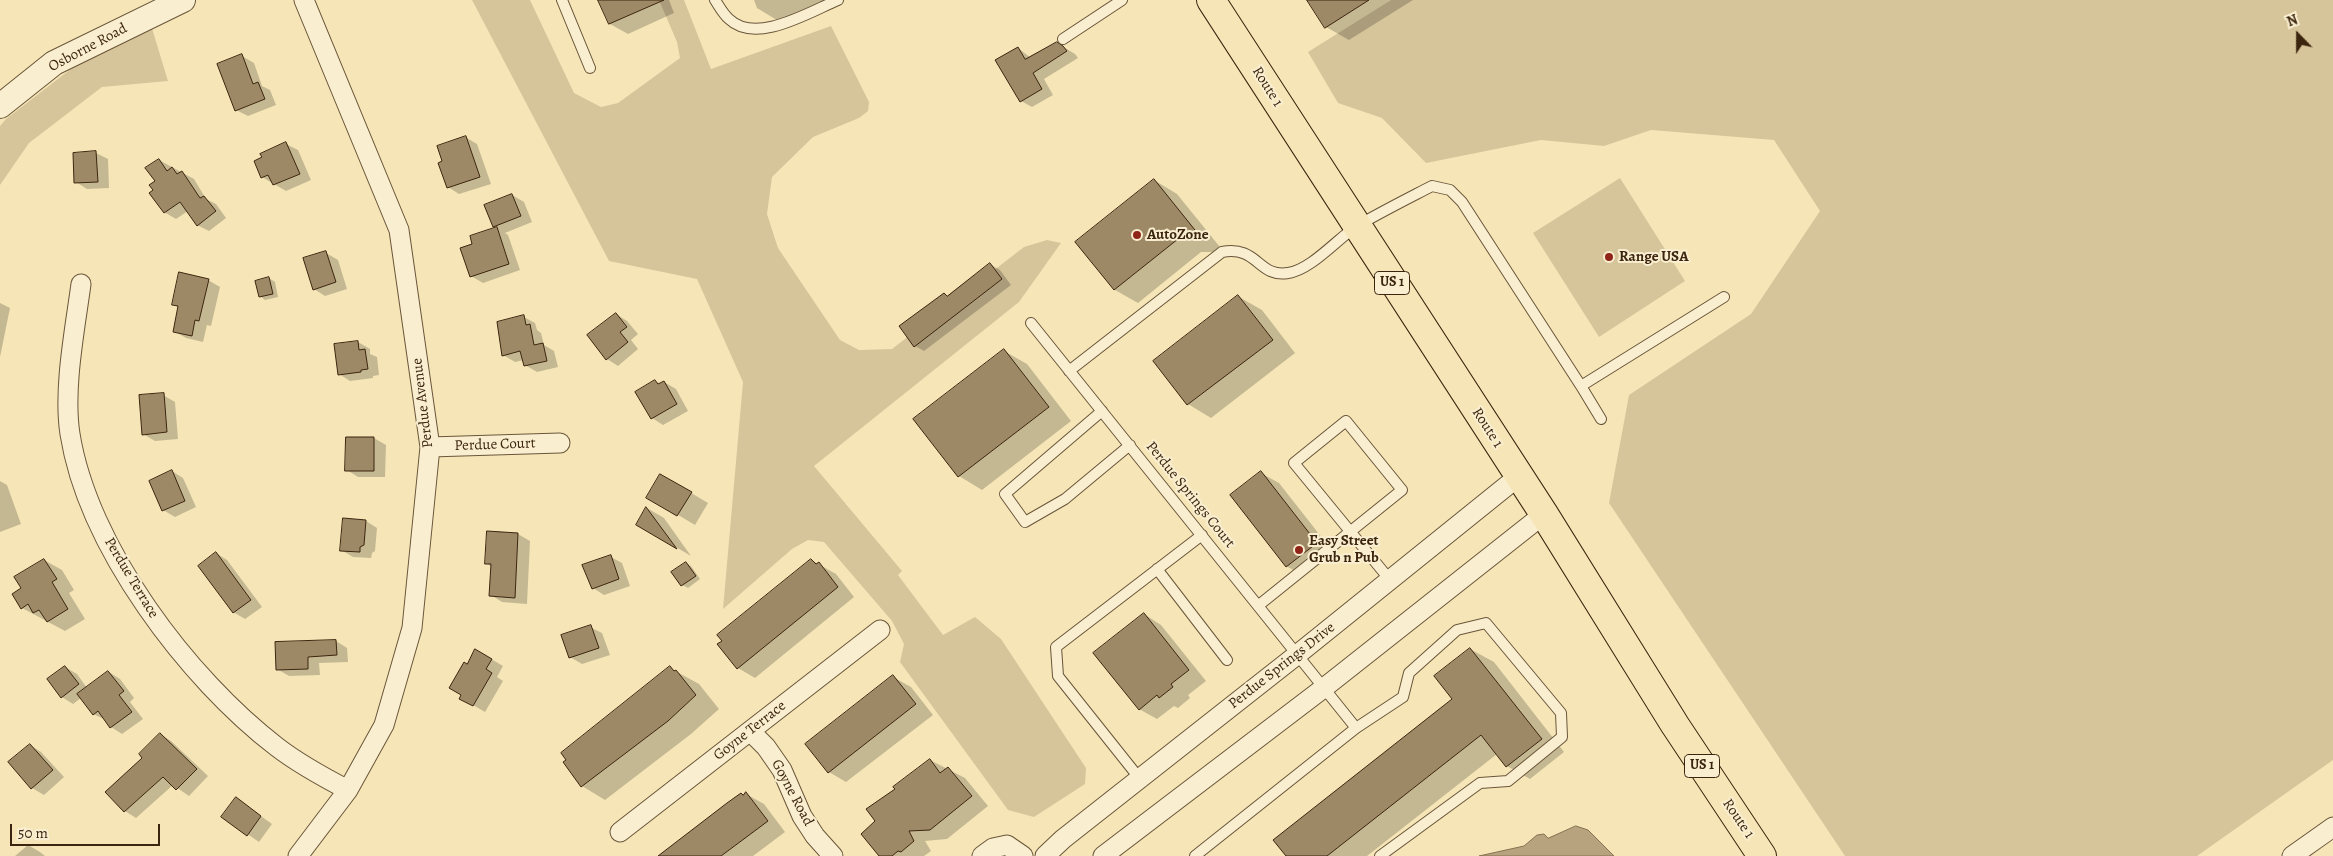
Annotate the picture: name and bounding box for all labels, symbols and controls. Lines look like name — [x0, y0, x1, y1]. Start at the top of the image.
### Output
north arrow — [2273, 10, 2323, 60]
text: N — [2284, 10, 2300, 31]
street label: Osborne Road — [46, 20, 130, 76]
street label: Route 1 — [1248, 64, 1286, 110]
place label: AutoZone — [1147, 226, 1209, 244]
marker: AutoZone — [1131, 229, 1143, 241]
place label: Range USA — [1619, 248, 1689, 266]
marker: Range USA — [1603, 251, 1615, 263]
road number: US 1 — [1374, 272, 1410, 294]
street label: Perdue Avenue — [409, 357, 437, 449]
street label: Route 1 — [1467, 405, 1507, 451]
street label: Perdue Court — [454, 435, 536, 455]
street label: Perdue Springs Court — [1142, 438, 1238, 552]
place label: Easy Street Grub n Pub — [1309, 532, 1379, 567]
street label: Perdue Terrace — [100, 534, 162, 622]
marker: Easy Street Grub n Pub — [1293, 544, 1305, 556]
street label: Perdue Springs Drive — [1225, 619, 1339, 713]
street label: Goyne Terrace — [710, 697, 790, 765]
road number: US 1 — [1684, 754, 1720, 778]
street label: Goyne Road — [767, 757, 817, 829]
street label: Route 1 — [1718, 796, 1758, 842]
scale bar — [12, 814, 162, 846]
text: 50 m — [18, 823, 48, 843]

